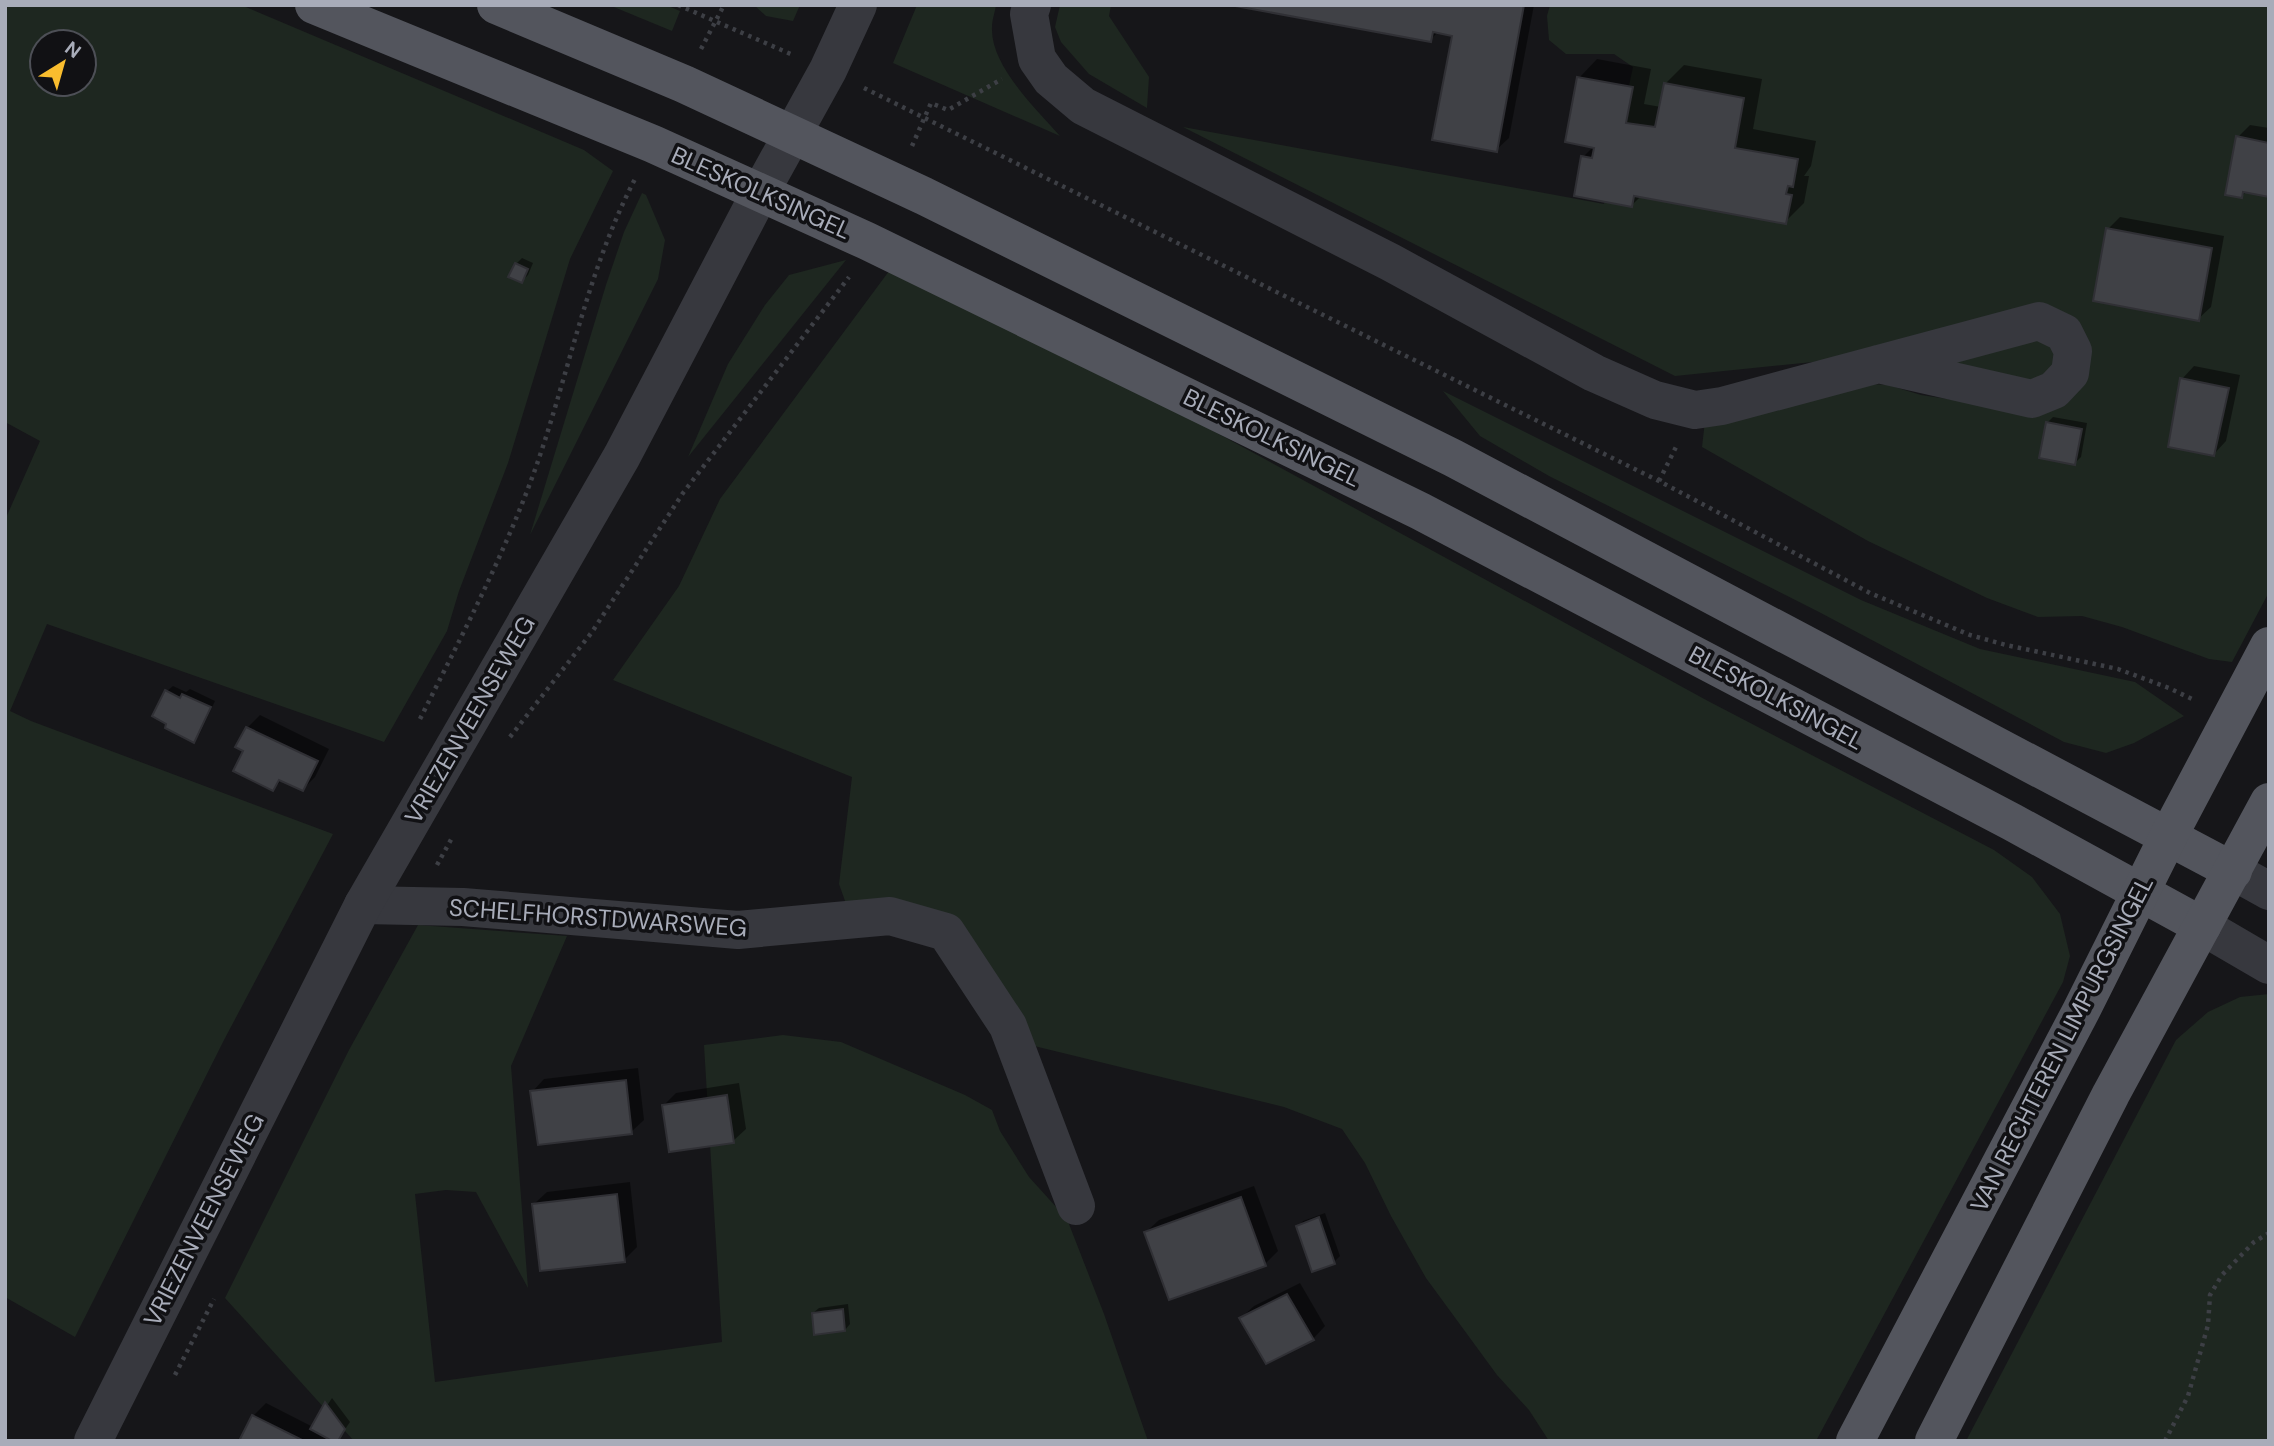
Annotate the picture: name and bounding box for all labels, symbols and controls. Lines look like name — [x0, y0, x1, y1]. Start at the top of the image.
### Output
north arrow — [28, 28, 98, 98]
text: N — [60, 36, 86, 64]
street label: BLESKOLKSINGEL — [667, 139, 856, 246]
street label: BLESKOLKSINGEL — [1179, 381, 1366, 494]
street label: VRIEZENVEENSEWEG — [397, 610, 542, 829]
street label: BLESKOLKSINGEL — [1684, 638, 1869, 757]
street label: VAN RECHTEREN LIMPURGSINGEL — [1963, 871, 2160, 1217]
street label: SCHELFHORSTDWARSWEG — [448, 892, 748, 943]
street label: VRIEZENVEENSEWEG — [136, 1108, 271, 1331]

